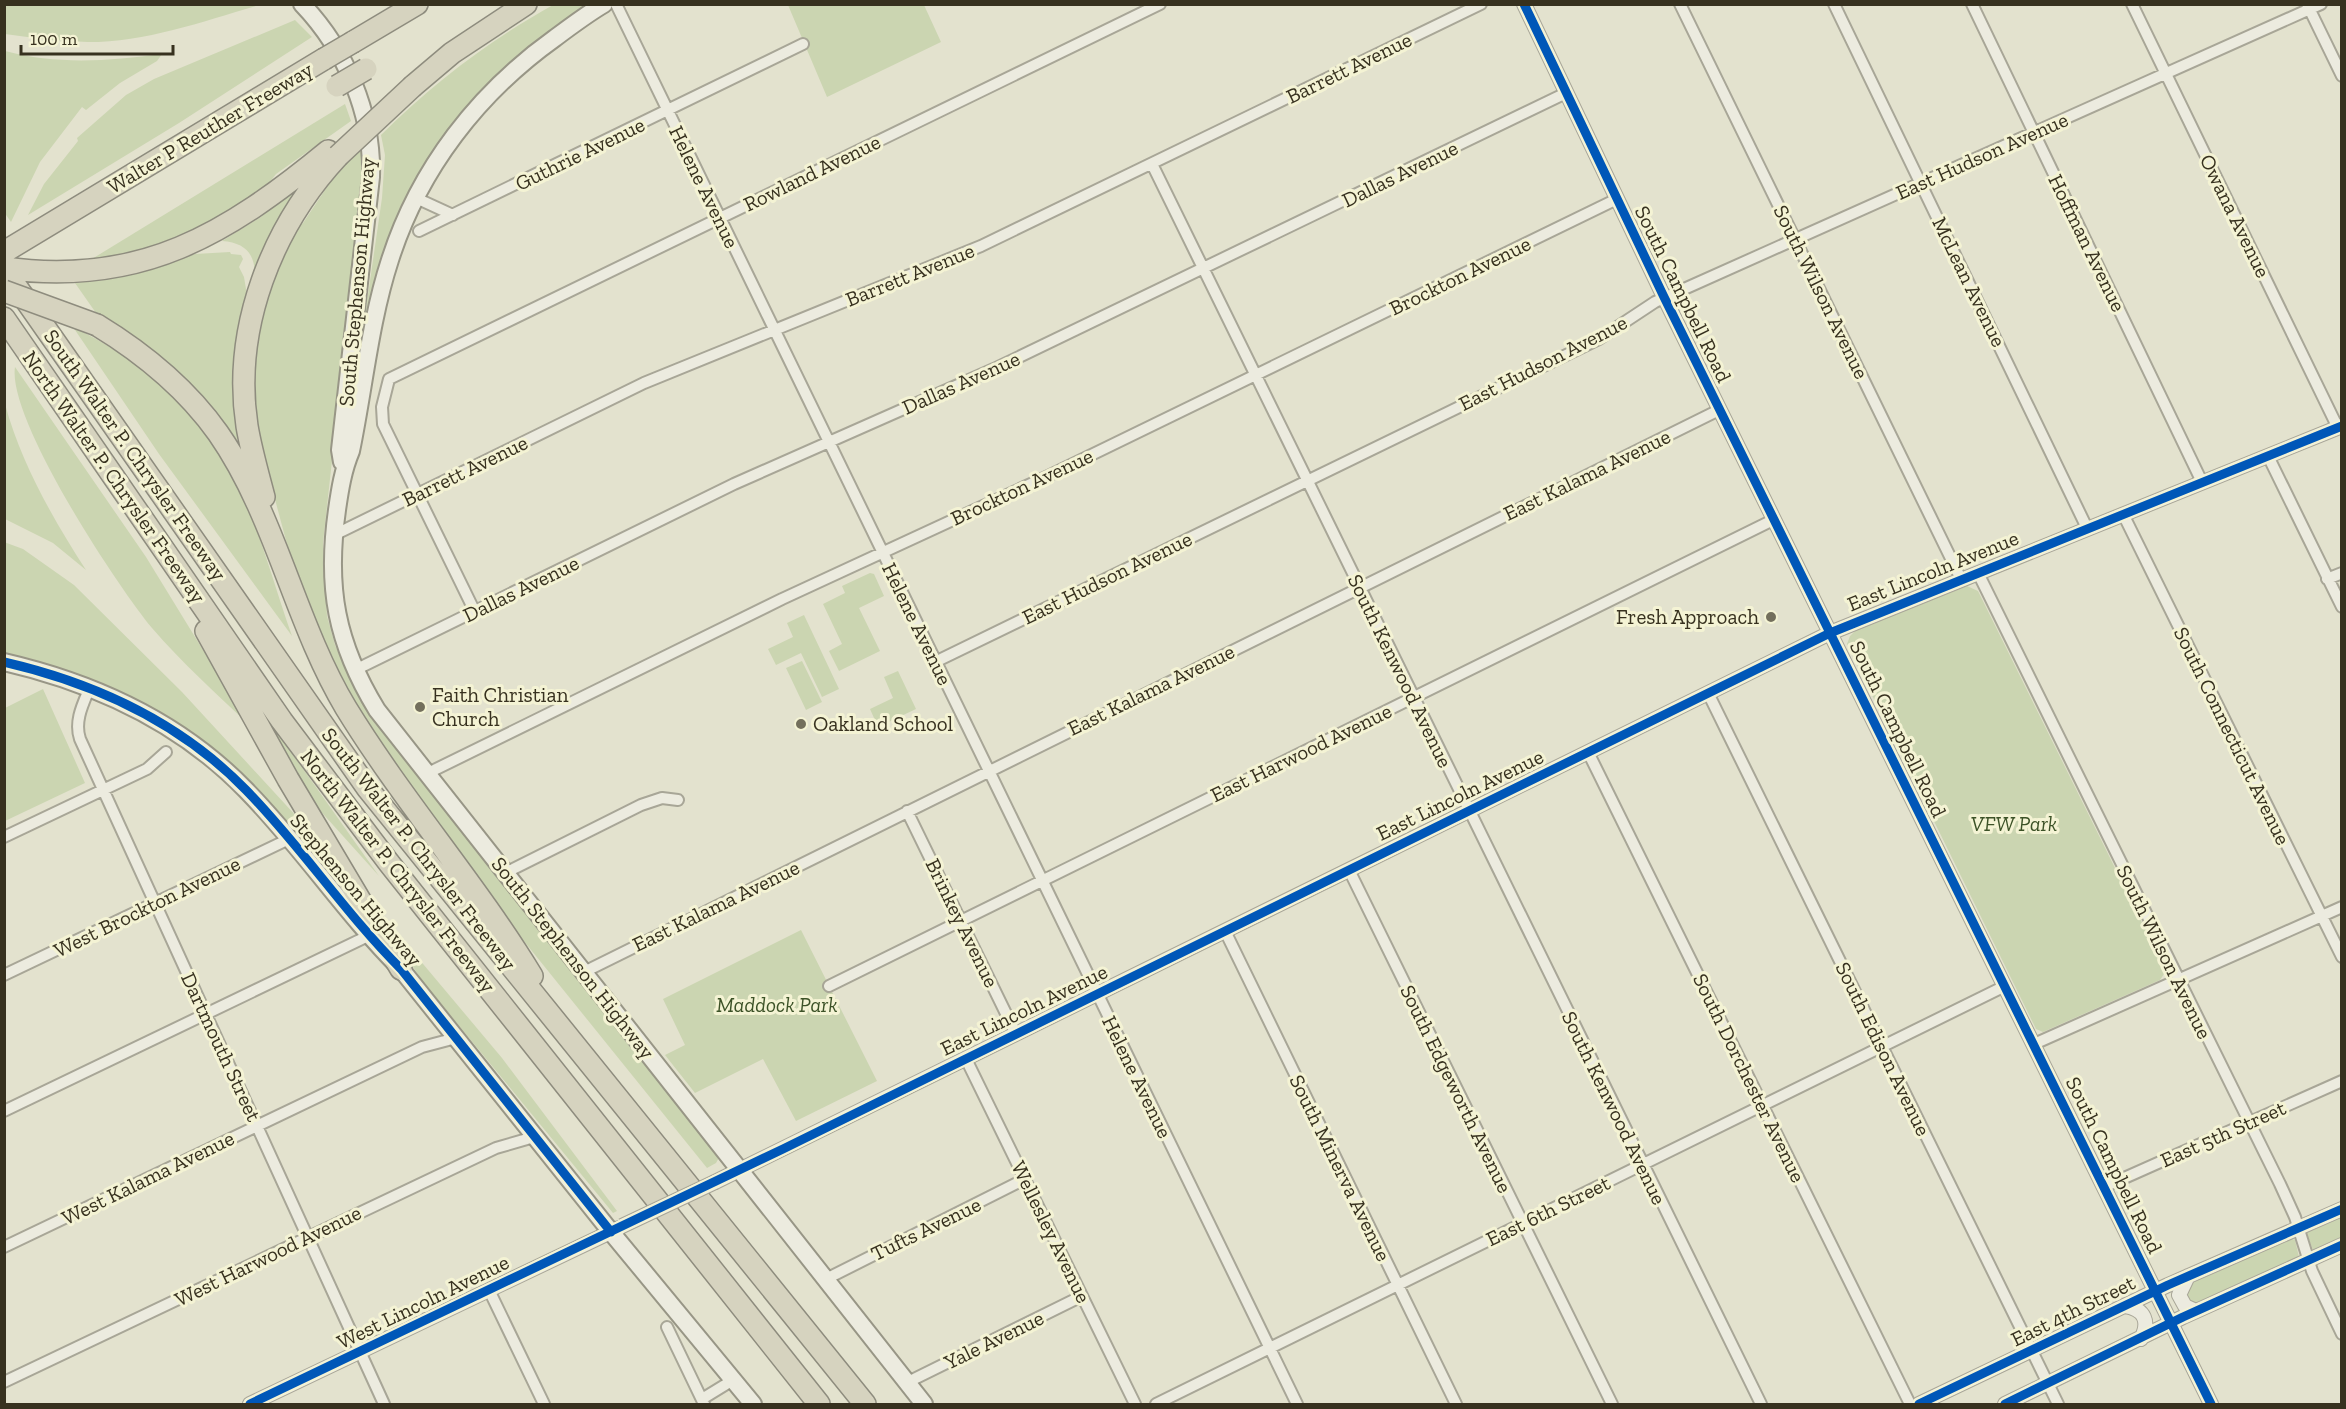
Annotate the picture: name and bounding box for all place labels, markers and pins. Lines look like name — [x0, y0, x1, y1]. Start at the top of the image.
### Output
place label: Fresh Approach — [1616, 604, 1759, 629]
marker: Fresh Approach — [1764, 610, 1778, 624]
place label: Faith Christian Church — [432, 682, 569, 731]
marker: Faith Christian Church — [413, 700, 427, 714]
place label: Oakland School — [813, 711, 954, 736]
marker: Oakland School — [794, 717, 808, 731]

